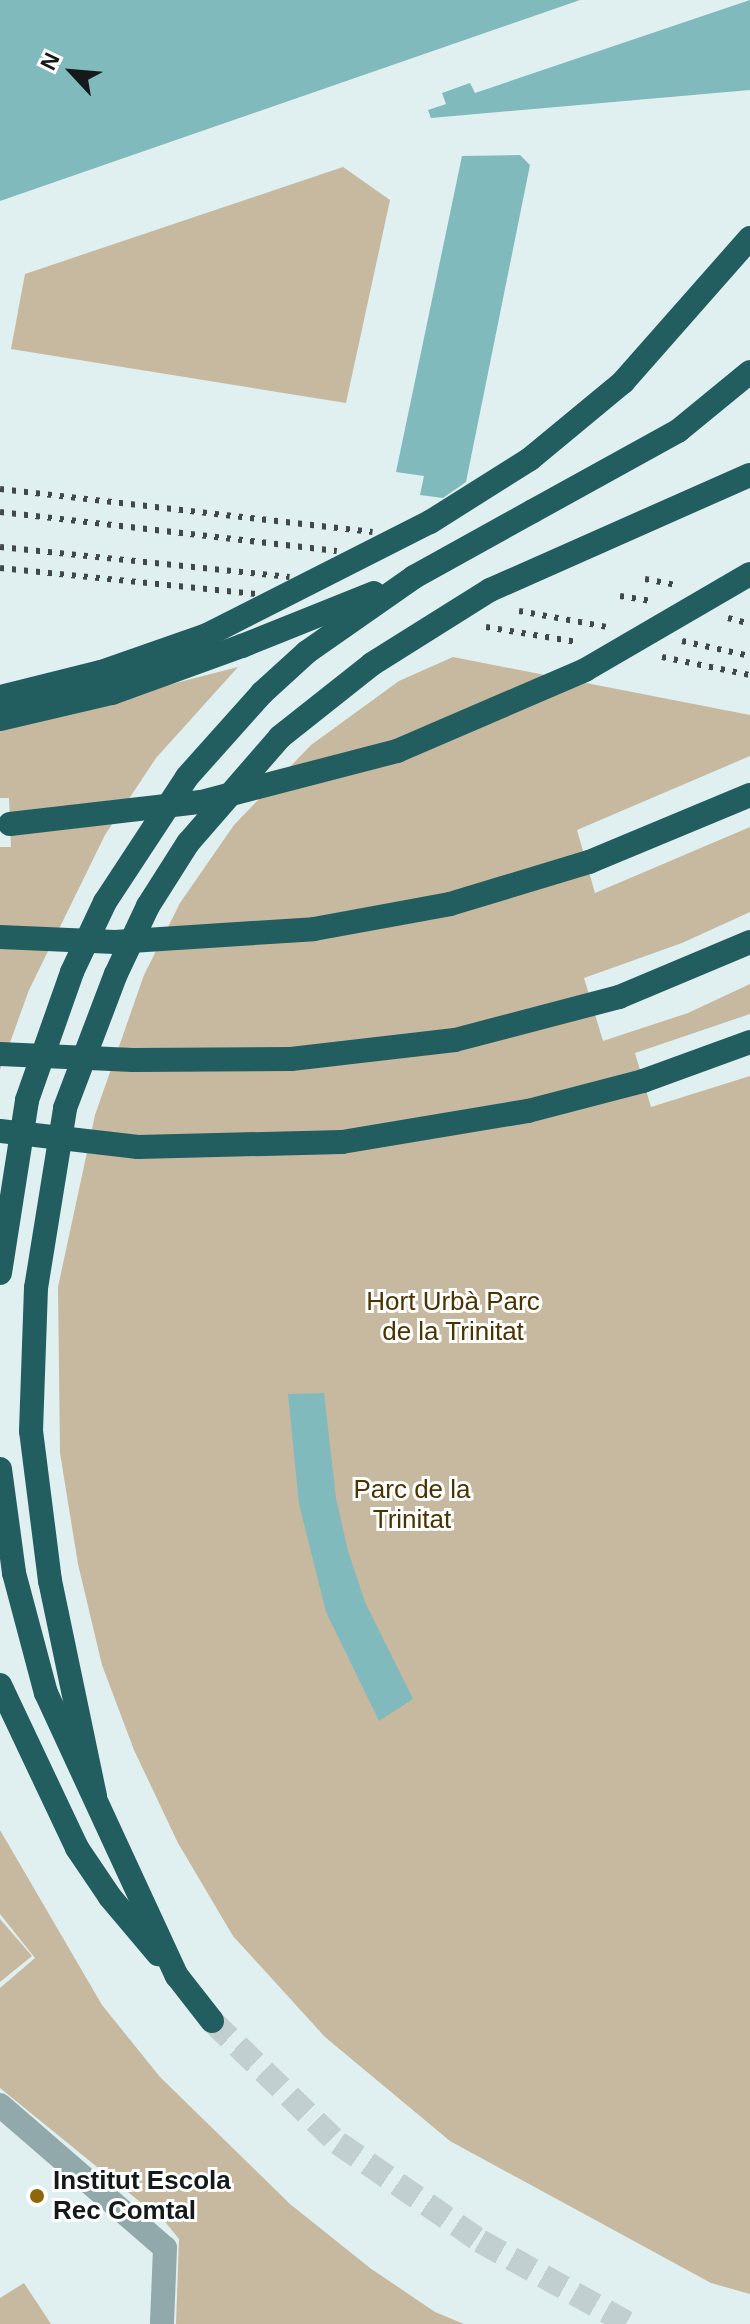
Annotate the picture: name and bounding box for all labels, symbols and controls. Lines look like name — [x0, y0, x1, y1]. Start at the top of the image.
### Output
north arrow — [32, 32, 112, 112]
text: N — [35, 49, 65, 74]
park label: Hort Urbà Parc de la Trinitat — [366, 1286, 540, 1348]
park label: Parc de la Trinitat — [353, 1474, 471, 1536]
place label: Institut Escola Rec Comtal — [53, 2165, 231, 2226]
marker: Institut Escola Rec Comtal — [28, 2187, 46, 2205]

